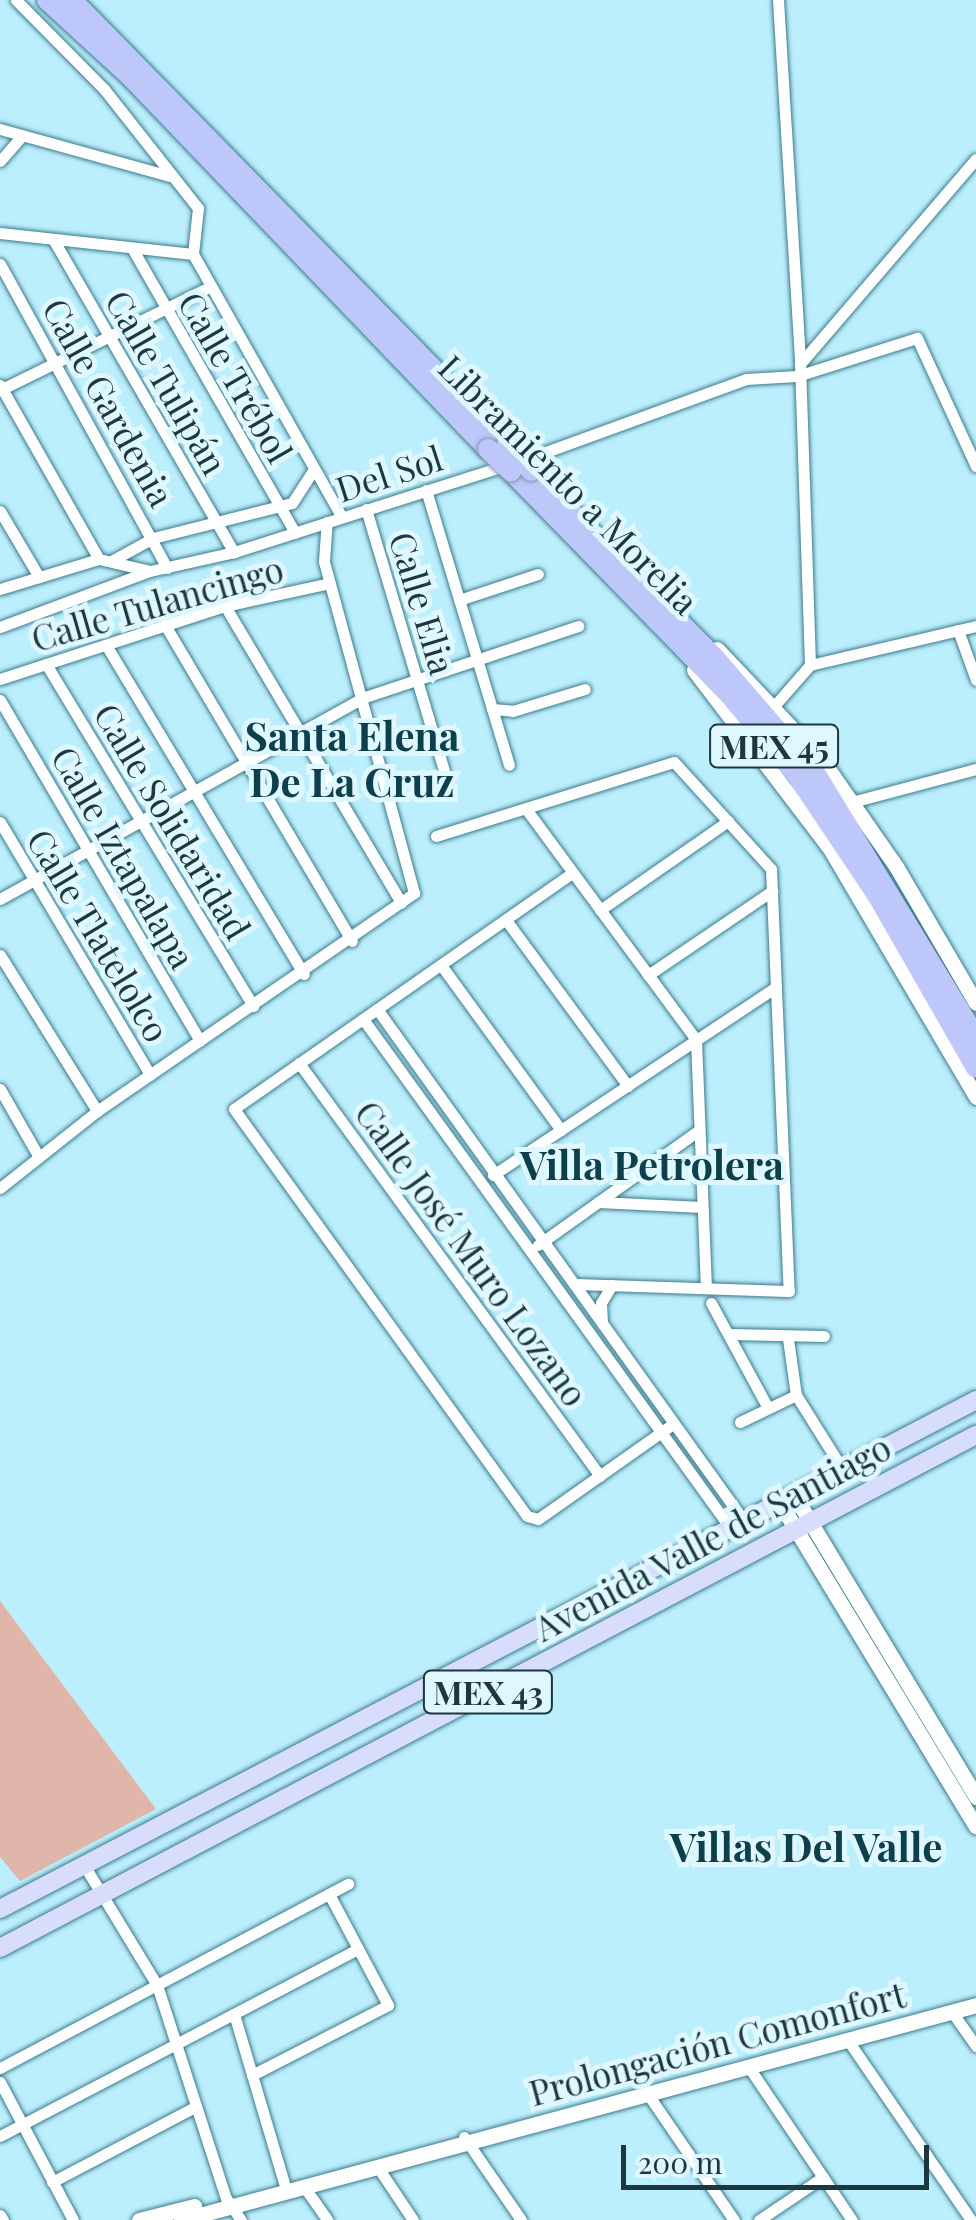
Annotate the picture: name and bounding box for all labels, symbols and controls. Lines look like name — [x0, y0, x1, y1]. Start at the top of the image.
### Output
street label: Calle Tulipán — [97, 282, 237, 482]
street label: Calle Trébol — [170, 284, 302, 470]
street label: Calle Gardenia — [35, 291, 183, 513]
street label: Libramiento a Morelia — [431, 346, 707, 622]
street label: Del Sol — [330, 436, 448, 510]
street label: Calle Elia — [381, 527, 465, 679]
street label: Calle Tulancingo — [26, 547, 288, 659]
street label: Calle Solidaridad — [86, 696, 260, 946]
district label: Santa Elena De La Cruz — [244, 711, 460, 805]
road number: MEX 45 — [706, 719, 842, 773]
street label: Calle Iztapalapa — [44, 739, 204, 975]
street label: Calle Tlatelolco — [19, 821, 179, 1049]
street label: Calle José Muro Lozano — [347, 1092, 597, 1414]
district label: Villa Petrolera — [520, 1140, 784, 1188]
street label: Avenida Valle de Santiago — [526, 1425, 898, 1649]
road number: MEX 43 — [420, 1665, 556, 1719]
district label: Villas Del Valle — [669, 1822, 943, 1870]
street label: Prolongación Comonfort — [524, 1973, 910, 2113]
scale bar — [626, 2125, 934, 2187]
text: 200 m — [638, 2142, 722, 2182]

